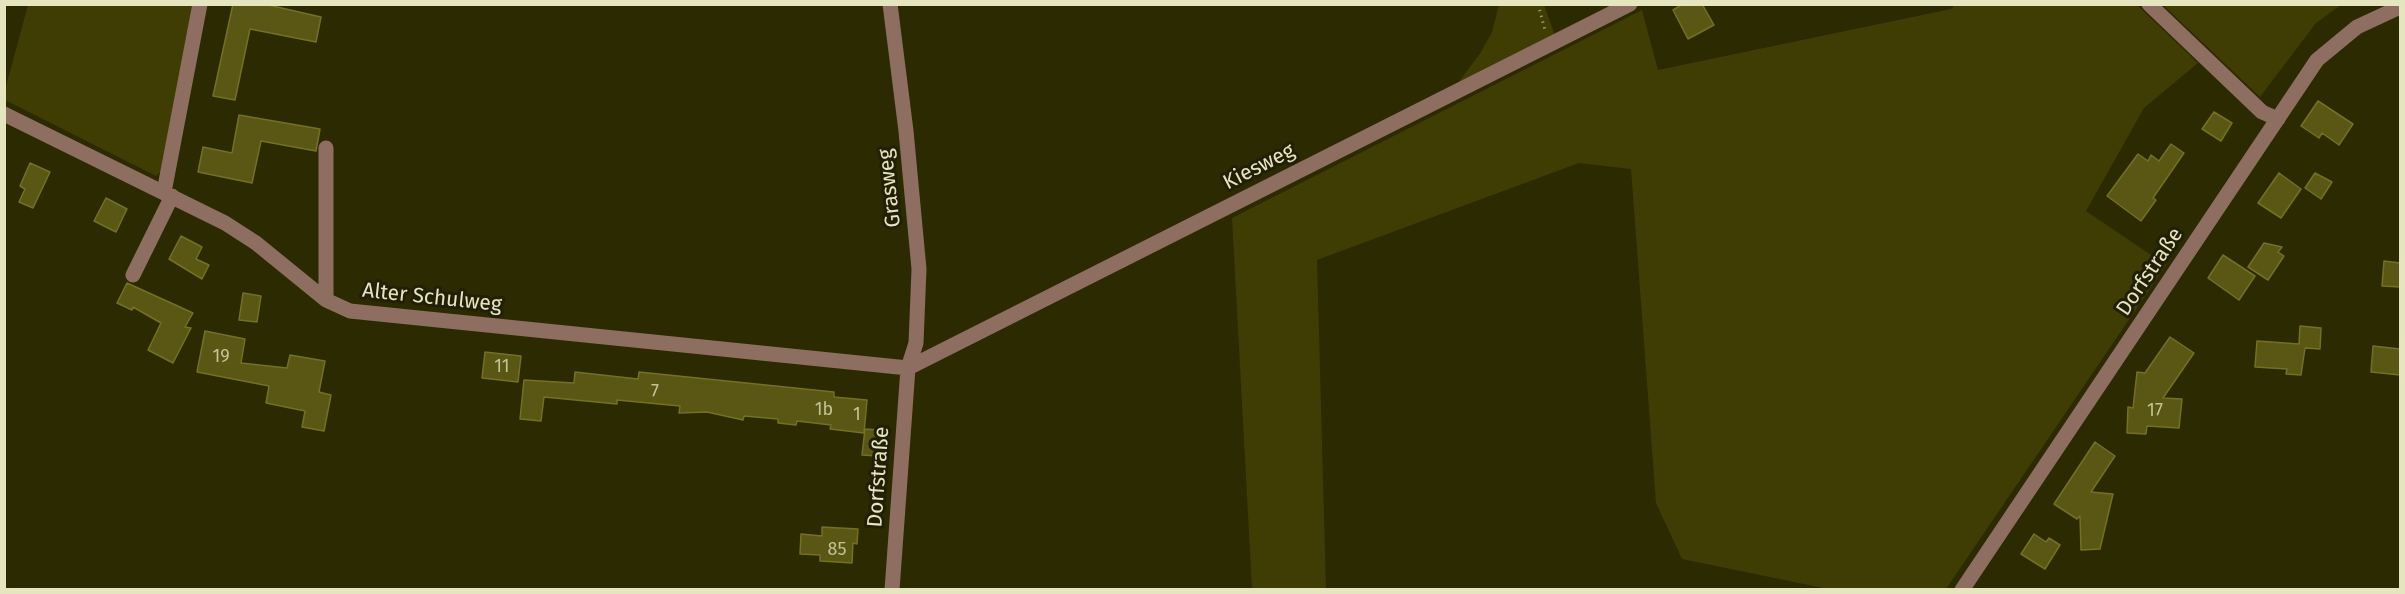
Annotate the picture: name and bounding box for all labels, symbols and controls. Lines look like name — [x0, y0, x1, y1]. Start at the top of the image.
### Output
street label: Kiesweg — [1219, 138, 1299, 196]
street label: Grasweg — [873, 147, 907, 229]
street label: Dorfstraße — [2111, 223, 2189, 321]
street label: Alter Schulweg — [361, 278, 503, 318]
house number: 19 — [212, 346, 230, 368]
house number: 11 — [494, 356, 510, 378]
house number: 7 — [651, 381, 659, 403]
house number: 1b — [815, 399, 833, 421]
house number: 17 — [2147, 400, 2163, 422]
house number: 1 — [853, 404, 861, 426]
street label: Dorfstraße — [863, 426, 895, 528]
house number: 85 — [828, 539, 846, 561]

